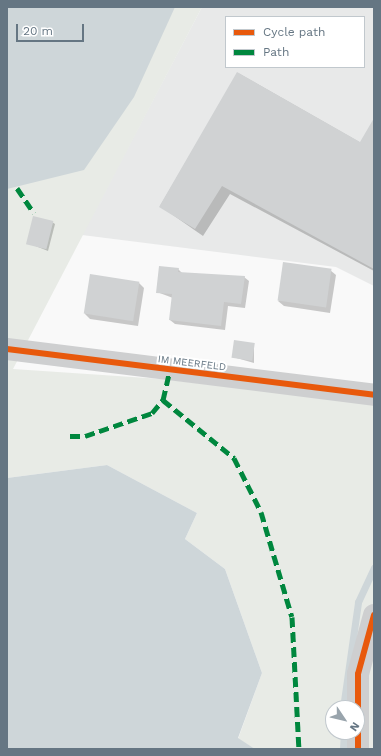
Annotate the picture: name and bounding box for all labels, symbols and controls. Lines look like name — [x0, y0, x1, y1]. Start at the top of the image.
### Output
scale bar — [18, 16, 86, 42]
legend — [225, 16, 365, 68]
text: 20 m — [23, 24, 53, 38]
text: Cycle path — [263, 25, 325, 39]
text: Path — [263, 45, 289, 59]
street label: IM MEERFELD — [157, 353, 227, 373]
north arrow — [325, 700, 365, 740]
text: N — [347, 720, 362, 734]

